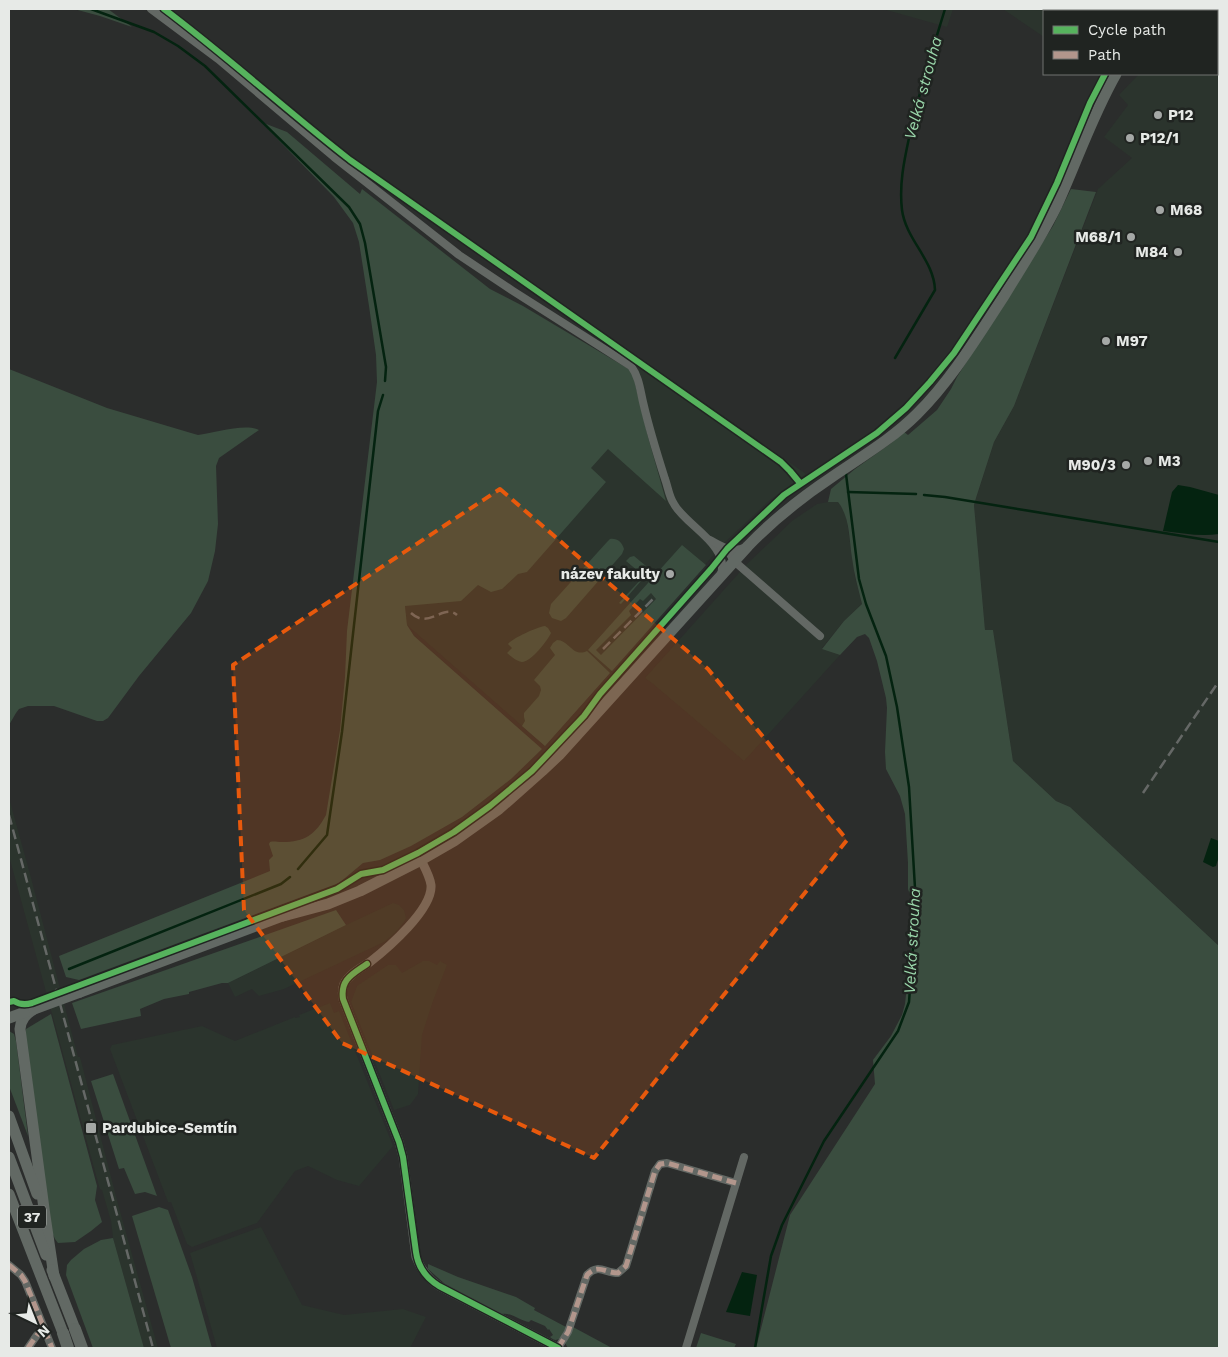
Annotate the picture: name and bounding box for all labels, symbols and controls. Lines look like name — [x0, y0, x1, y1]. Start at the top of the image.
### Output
legend — [1043, 10, 1218, 75]
text: Cycle path — [1088, 21, 1166, 39]
water label: Velká strouha — [900, 34, 946, 142]
text: Path — [1088, 46, 1121, 64]
place label: P12 — [1168, 106, 1193, 124]
marker: P12 — [1152, 109, 1164, 121]
place label: P12/1 — [1140, 129, 1179, 147]
marker: P12/1 — [1124, 132, 1136, 144]
place label: M68 — [1170, 201, 1202, 219]
marker: M68 — [1154, 204, 1166, 216]
place label: M68/1 — [1075, 228, 1121, 246]
marker: M68/1 — [1125, 231, 1137, 243]
place label: M84 — [1135, 243, 1168, 261]
marker: M84 — [1172, 246, 1184, 258]
place label: M97 — [1116, 332, 1148, 350]
marker: M97 — [1100, 335, 1112, 347]
place label: M3 — [1158, 452, 1181, 470]
marker: M3 — [1142, 455, 1154, 467]
place label: M90/3 — [1068, 456, 1116, 474]
marker: M90/3 — [1120, 459, 1132, 471]
place label: název fakulty — [561, 565, 661, 583]
marker: název fakulty — [664, 568, 676, 580]
water label: Velká strouha — [900, 888, 924, 994]
place label: Pardubice-Semtín — [102, 1119, 237, 1137]
marker: Pardubice-Semtín — [84, 1121, 98, 1135]
road number: 37 — [18, 1206, 46, 1228]
north arrow — [10, 1297, 60, 1347]
text: N — [35, 1322, 53, 1341]

